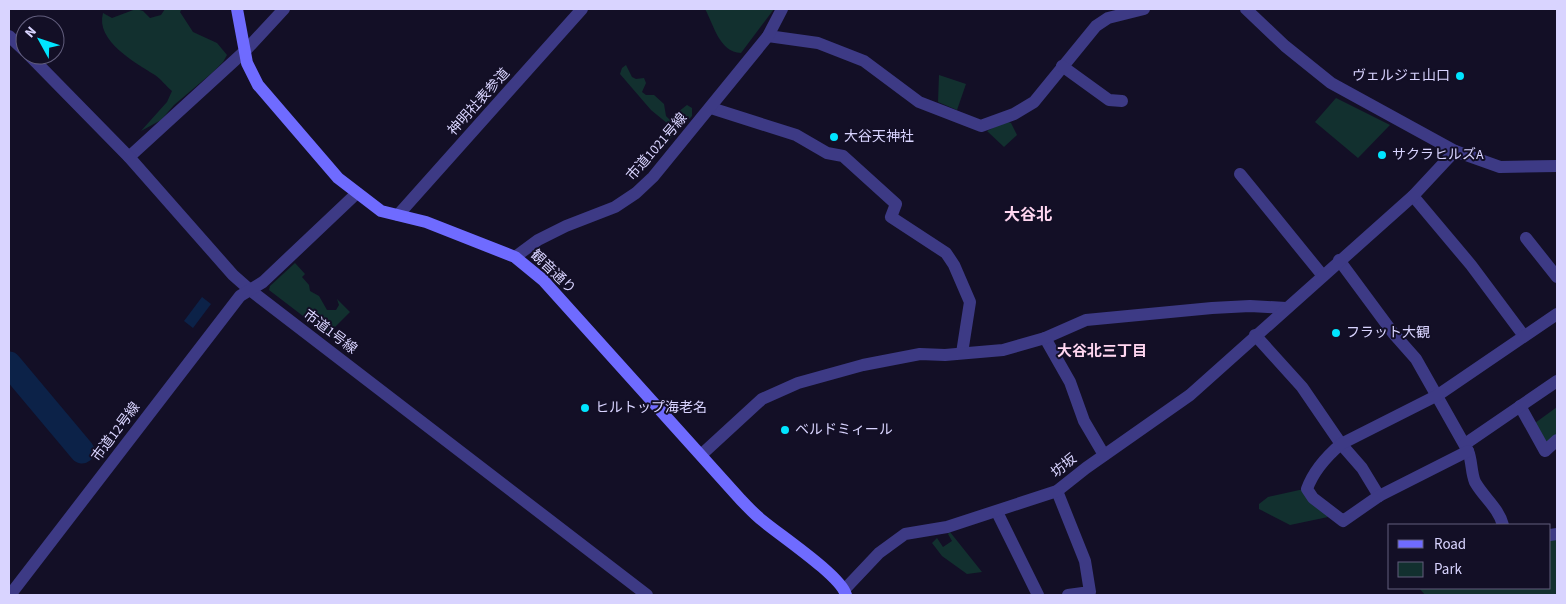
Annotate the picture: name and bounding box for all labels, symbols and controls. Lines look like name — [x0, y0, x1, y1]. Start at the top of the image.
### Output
north arrow — [15, 15, 65, 65]
text: N — [20, 22, 41, 42]
street label: 神明社表参道 — [443, 64, 515, 140]
place label: ヴェルジェ山口 — [1352, 66, 1450, 86]
marker: ヴェルジェ山口 — [1454, 70, 1466, 82]
street label: 市道1021号線 — [622, 109, 692, 185]
place label: 大谷天神社 — [844, 127, 914, 147]
marker: 大谷天神社 — [828, 131, 840, 143]
place label: サクラヒルズA — [1392, 145, 1484, 165]
marker: サクラヒルズA — [1376, 149, 1388, 161]
district label: 大谷北 — [1004, 204, 1052, 226]
street label: 観音通り — [526, 245, 580, 299]
street label: 市道1号線 — [299, 305, 361, 359]
place label: フラット大観 — [1346, 323, 1430, 343]
marker: フラット大観 — [1330, 327, 1342, 339]
district label: 大谷北三丁目 — [1057, 341, 1147, 362]
street label: 市道12号線 — [87, 398, 145, 466]
place label: ヒルトップ海老名 — [595, 398, 707, 418]
marker: ヒルトップ海老名 — [579, 402, 591, 414]
place label: ベルドミィール — [795, 420, 893, 440]
marker: ベルドミィール — [779, 424, 791, 436]
street label: 坊坂 — [1047, 449, 1081, 483]
legend — [1388, 524, 1551, 589]
text: Road — [1434, 534, 1466, 555]
text: Park — [1434, 559, 1463, 580]

